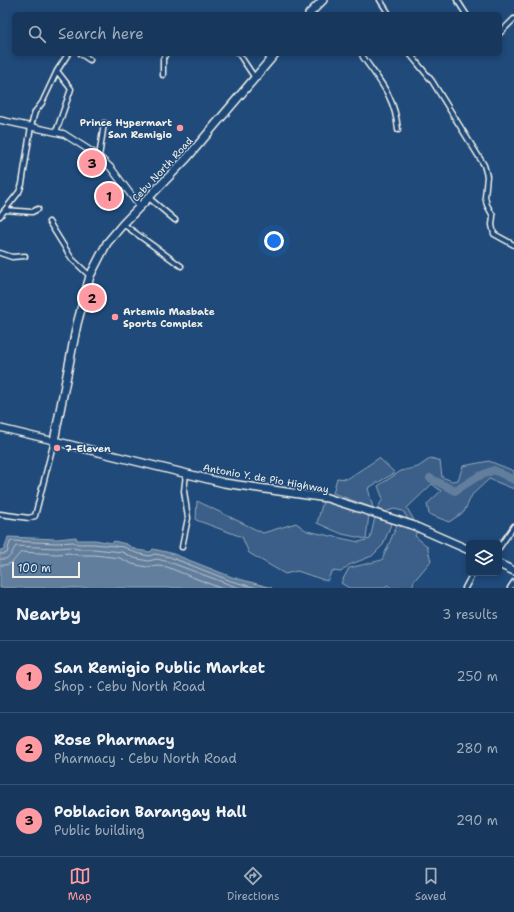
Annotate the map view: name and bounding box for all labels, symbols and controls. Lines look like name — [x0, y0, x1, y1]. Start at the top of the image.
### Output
search box — [12, 12, 502, 56]
icon: search — [26, 23, 48, 45]
text: Search here — [58, 24, 144, 44]
place label: Prince Hypermart San Remigio — [80, 116, 172, 141]
marker: Prince Hypermart San Remigio — [175, 123, 185, 133]
street label: Cebu North Road — [129, 134, 196, 204]
pin: 3 — [79, 148, 105, 178]
pin: 1 — [96, 181, 122, 211]
your location — [264, 231, 284, 251]
pin: 2 — [79, 283, 105, 313]
place label: Artemio Masbate Sports Complex — [123, 305, 215, 330]
marker: Artemio Masbate Sports Complex — [110, 312, 120, 322]
place label: 7-Eleven — [65, 442, 111, 455]
marker: 7-Eleven — [52, 443, 62, 453]
street label: Antonio Y. de Pio Highway — [202, 461, 330, 496]
map controls — [466, 540, 502, 576]
button: layers — [466, 540, 502, 576]
scale bar — [12, 560, 80, 579]
text: 100 m — [18, 561, 51, 576]
text: Nearby — [16, 603, 81, 625]
text: 3 results — [442, 606, 498, 623]
text: San Remigio Public Market — [54, 658, 265, 678]
text: 1 — [26, 668, 32, 685]
text: 250 m — [457, 668, 498, 685]
text: Shop · Cebu North Road — [54, 678, 205, 695]
text: Rose Pharmacy — [54, 730, 175, 750]
text: 2 — [24, 740, 34, 757]
text: 280 m — [456, 740, 498, 757]
text: Pharmacy · Cebu North Road — [54, 750, 237, 767]
text: Poblacion Barangay Hall — [54, 802, 247, 822]
text: 3 — [24, 812, 34, 829]
text: 290 m — [456, 812, 498, 829]
text: Public building — [54, 822, 145, 839]
tab: Map — [68, 865, 91, 904]
tab: Directions — [227, 865, 279, 904]
tab: Saved — [415, 865, 446, 904]

